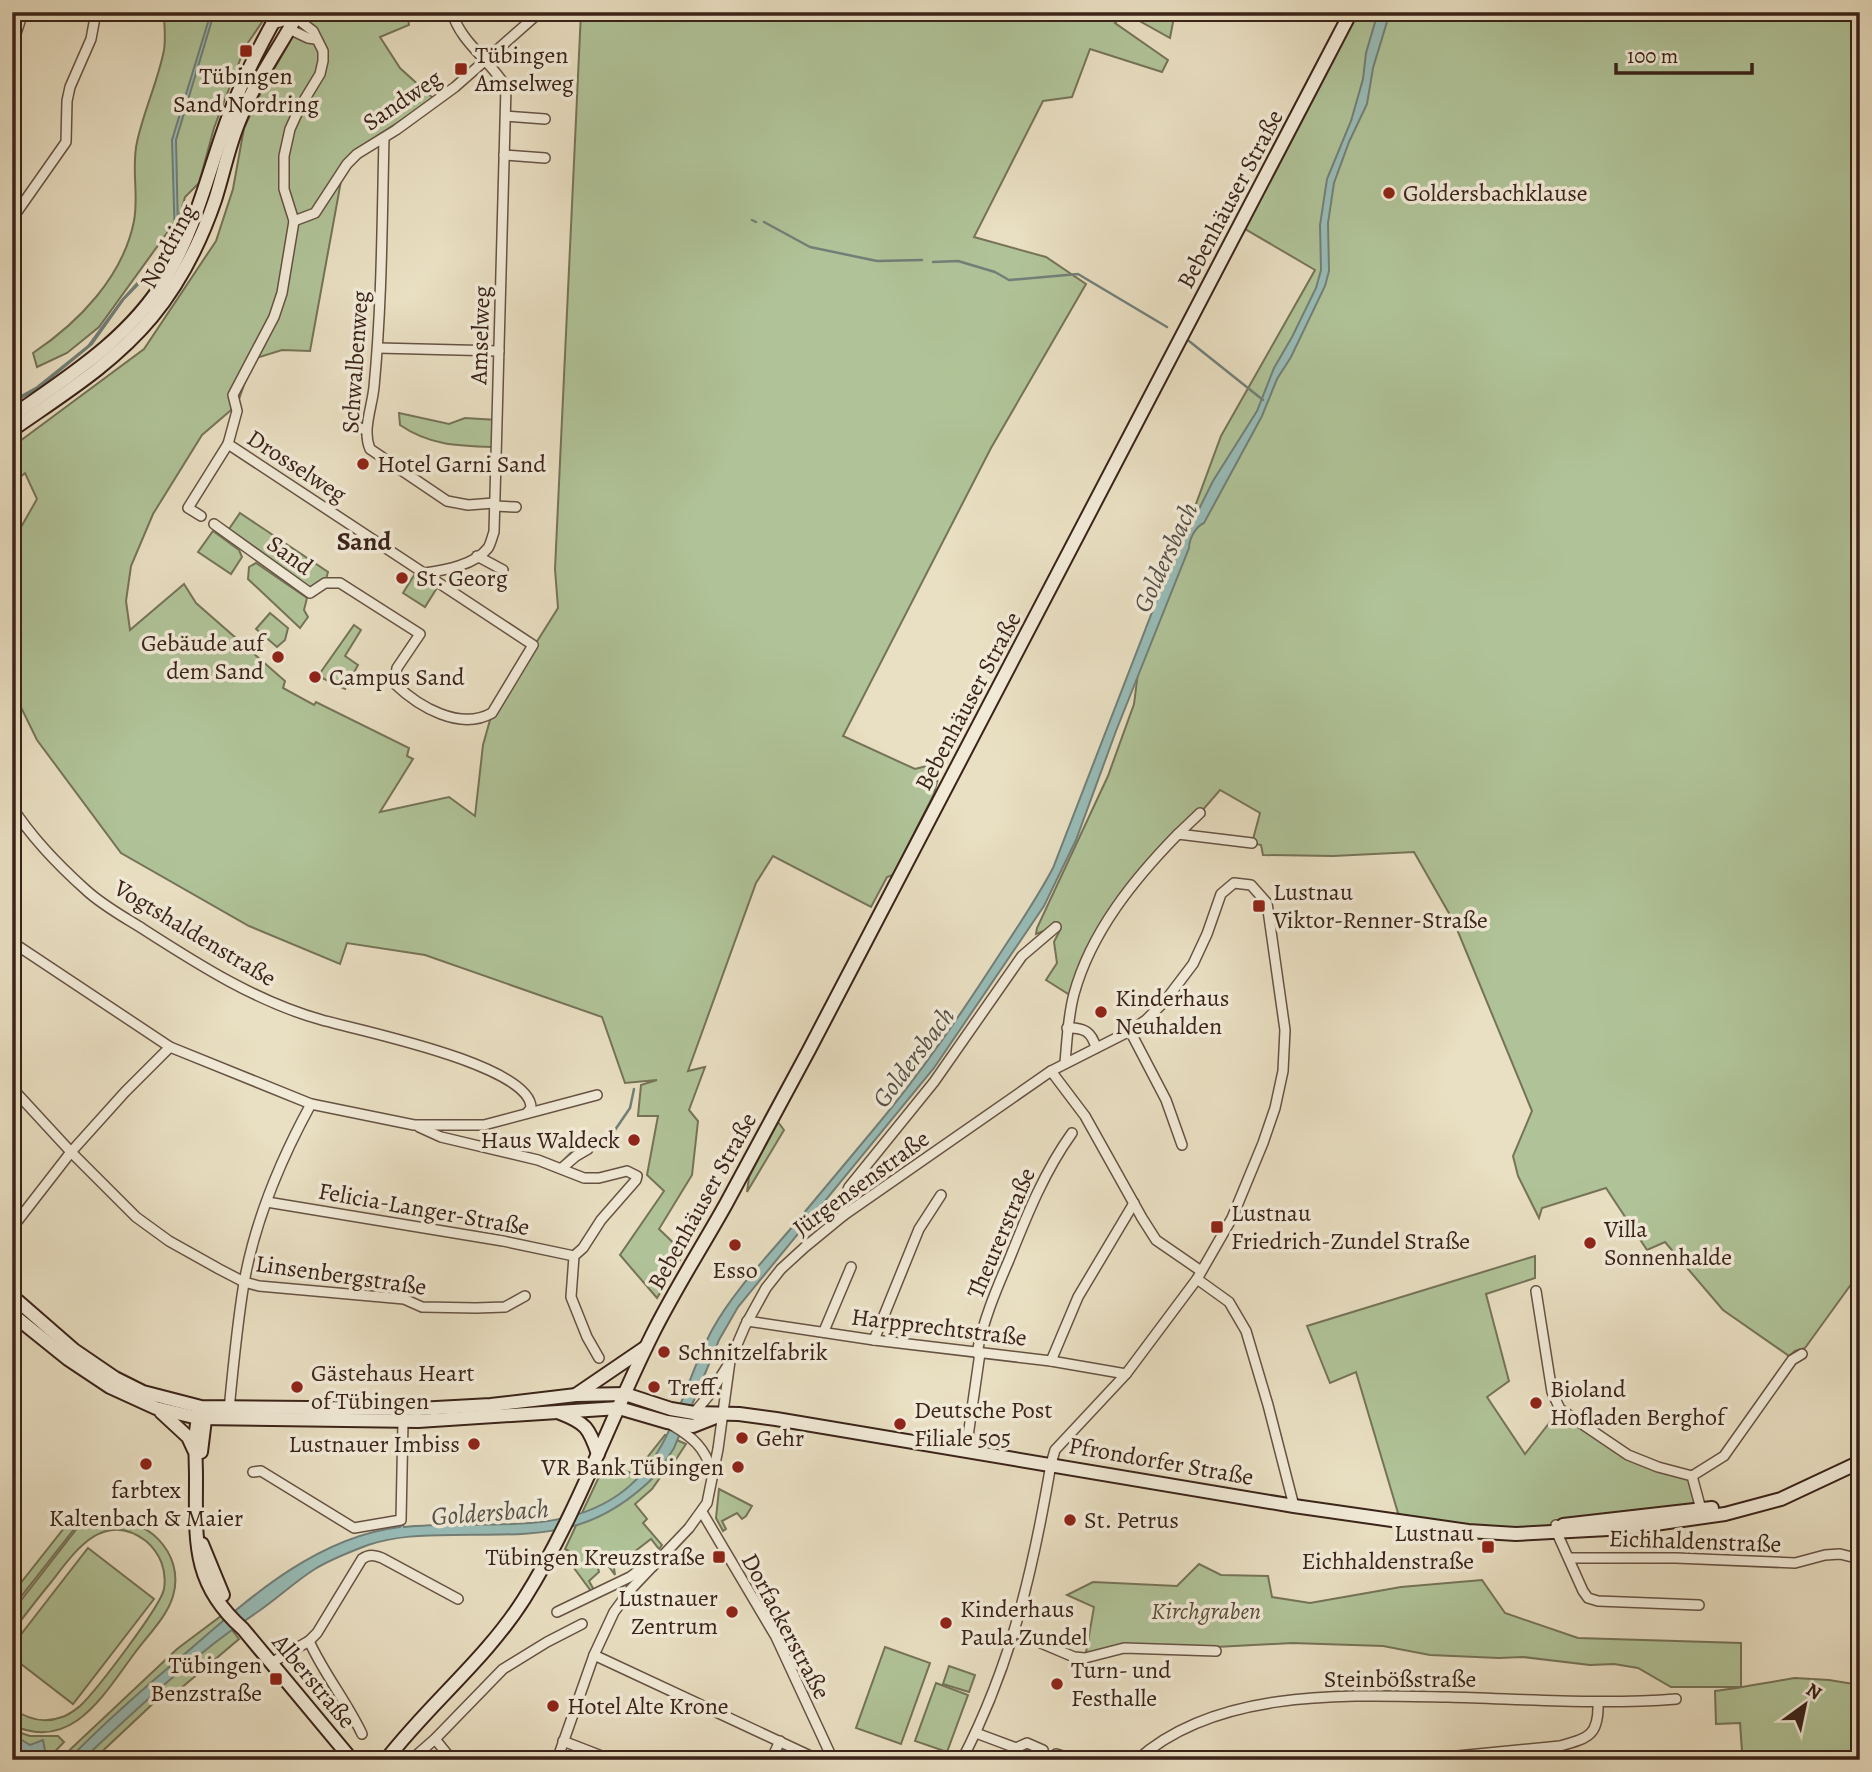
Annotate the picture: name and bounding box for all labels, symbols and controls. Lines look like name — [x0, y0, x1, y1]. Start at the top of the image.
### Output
scale bar — [1616, 32, 1753, 76]
place label: Tübingen Amselweg — [474, 39, 574, 99]
text: 100 m — [1627, 42, 1678, 70]
marker: Tübingen Sand Nordring — [238, 43, 254, 59]
place label: Tübingen Sand Nordring — [173, 60, 319, 120]
marker: Tübingen Amselweg — [453, 61, 469, 77]
street label: Sandweg — [356, 62, 448, 138]
street label: Bebenhäuser Straße — [1169, 104, 1291, 294]
place label: Goldersbachklause — [1403, 177, 1588, 209]
marker: Goldersbachklause — [1381, 185, 1397, 201]
street label: Nordring — [132, 198, 204, 294]
street label: Amselweg — [462, 285, 498, 386]
street label: Schwalbenweg — [334, 290, 376, 434]
street label: Drosselweg — [241, 422, 353, 510]
place label: Hotel Garni Sand — [377, 448, 546, 480]
marker: Hotel Garni Sand — [355, 456, 371, 472]
water label: Goldersbach — [1125, 496, 1206, 618]
district label: Sand — [337, 524, 392, 559]
street label: Sand — [261, 528, 320, 583]
place label: St. Georg — [416, 562, 508, 594]
marker: St. Georg — [394, 570, 410, 586]
street label: Bebenhäuser Straße — [907, 606, 1029, 796]
place label: Gebäude auf dem Sand — [141, 627, 267, 687]
marker: Gebäude auf dem Sand — [270, 649, 286, 665]
place label: Campus Sand — [329, 661, 465, 693]
marker: Campus Sand — [307, 669, 323, 685]
street label: Vogtshaldenstraße — [107, 871, 282, 994]
place label: Lustnau Viktor-Renner-Straße — [1272, 876, 1488, 936]
marker: Lustnau Viktor-Renner-Straße — [1251, 898, 1267, 914]
place label: Kinderhaus Neuhalden — [1115, 982, 1229, 1042]
water label: Goldersbach — [864, 1000, 963, 1115]
marker: Kinderhaus Neuhalden — [1093, 1004, 1109, 1020]
street label: Bebenhäuser Straße — [640, 1107, 764, 1295]
street label: Jürgensenstraße — [786, 1123, 936, 1243]
place label: Haus Waldeck — [481, 1124, 620, 1156]
marker: Haus Waldeck — [626, 1132, 642, 1148]
street label: Theurerstraße — [959, 1163, 1043, 1303]
street label: Felicia-Langer-Straße — [316, 1175, 532, 1243]
place label: Lustnau Friedrich-Zundel Straße — [1231, 1197, 1470, 1257]
place label: Villa Sonnenhalde — [1603, 1213, 1732, 1273]
marker: Lustnau Friedrich-Zundel Straße — [1209, 1219, 1225, 1235]
marker: Villa Sonnenhalde — [1582, 1235, 1598, 1251]
marker: Esso — [727, 1237, 743, 1253]
street label: Linsenbergstraße — [253, 1247, 429, 1303]
place label: Esso — [712, 1254, 758, 1286]
street label: Harpprechtstraße — [849, 1300, 1029, 1354]
place label: Schnitzelfabrik — [678, 1336, 828, 1368]
marker: Schnitzelfabrik — [656, 1344, 672, 1360]
place label: Gästehaus Heart of Tübingen — [311, 1357, 474, 1417]
place label: Treff. — [668, 1371, 722, 1403]
place label: Bioland Hofladen Berghof — [1550, 1373, 1728, 1433]
marker: Gästehaus Heart of Tübingen — [289, 1379, 305, 1395]
marker: Treff. — [646, 1379, 662, 1395]
place label: Deutsche Post Filiale 505 — [914, 1394, 1052, 1454]
marker: Bioland Hofladen Berghof — [1528, 1395, 1544, 1411]
marker: Deutsche Post Filiale 505 — [892, 1416, 908, 1432]
place label: Gehr — [756, 1422, 804, 1454]
place label: Lustnauer Imbiss — [289, 1428, 460, 1460]
street label: Pfrondorfer Straße — [1066, 1429, 1256, 1493]
marker: Gehr — [734, 1430, 750, 1446]
marker: Lustnauer Imbiss — [466, 1436, 482, 1452]
place label: VR Bank Tübingen — [540, 1451, 724, 1483]
marker: farbtex Kaltenbach & Maier — [138, 1456, 154, 1472]
marker: VR Bank Tübingen — [730, 1459, 746, 1475]
place label: farbtex Kaltenbach & Maier — [49, 1474, 243, 1534]
water label: Goldersbach — [430, 1491, 550, 1534]
place label: St. Petrus — [1084, 1504, 1179, 1536]
marker: St. Petrus — [1062, 1512, 1078, 1528]
place label: Lustnau Eichhaldenstraße — [1301, 1517, 1474, 1577]
street label: Eichhaldenstraße — [1608, 1522, 1782, 1560]
marker: Lustnau Eichhaldenstraße — [1480, 1539, 1496, 1555]
place label: Tübingen Kreuzstraße — [485, 1541, 705, 1573]
street label: Dorfackerstraße — [734, 1547, 838, 1705]
marker: Tübingen Kreuzstraße — [711, 1549, 727, 1565]
place label: Lustnauer Zentrum — [618, 1582, 718, 1642]
place label: Kinderhaus Paula Zundel — [960, 1593, 1088, 1653]
park label: Kirchgraben — [1151, 1595, 1261, 1627]
marker: Lustnauer Zentrum — [724, 1604, 740, 1620]
marker: Kinderhaus Paula Zundel — [938, 1615, 954, 1631]
street label: Alberstraße — [264, 1626, 363, 1735]
place label: Tübingen Benzstraße — [150, 1649, 262, 1709]
place label: Turn- und Festhalle — [1071, 1654, 1171, 1714]
street label: Steinbößstraße — [1324, 1663, 1476, 1695]
north arrow — [1770, 1670, 1840, 1740]
marker: Tübingen Benzstraße — [268, 1671, 284, 1687]
marker: Turn- und Festhalle — [1049, 1676, 1065, 1692]
text: N — [1801, 1677, 1827, 1706]
place label: Hotel Alte Krone — [567, 1690, 729, 1722]
marker: Hotel Alte Krone — [545, 1698, 561, 1714]

